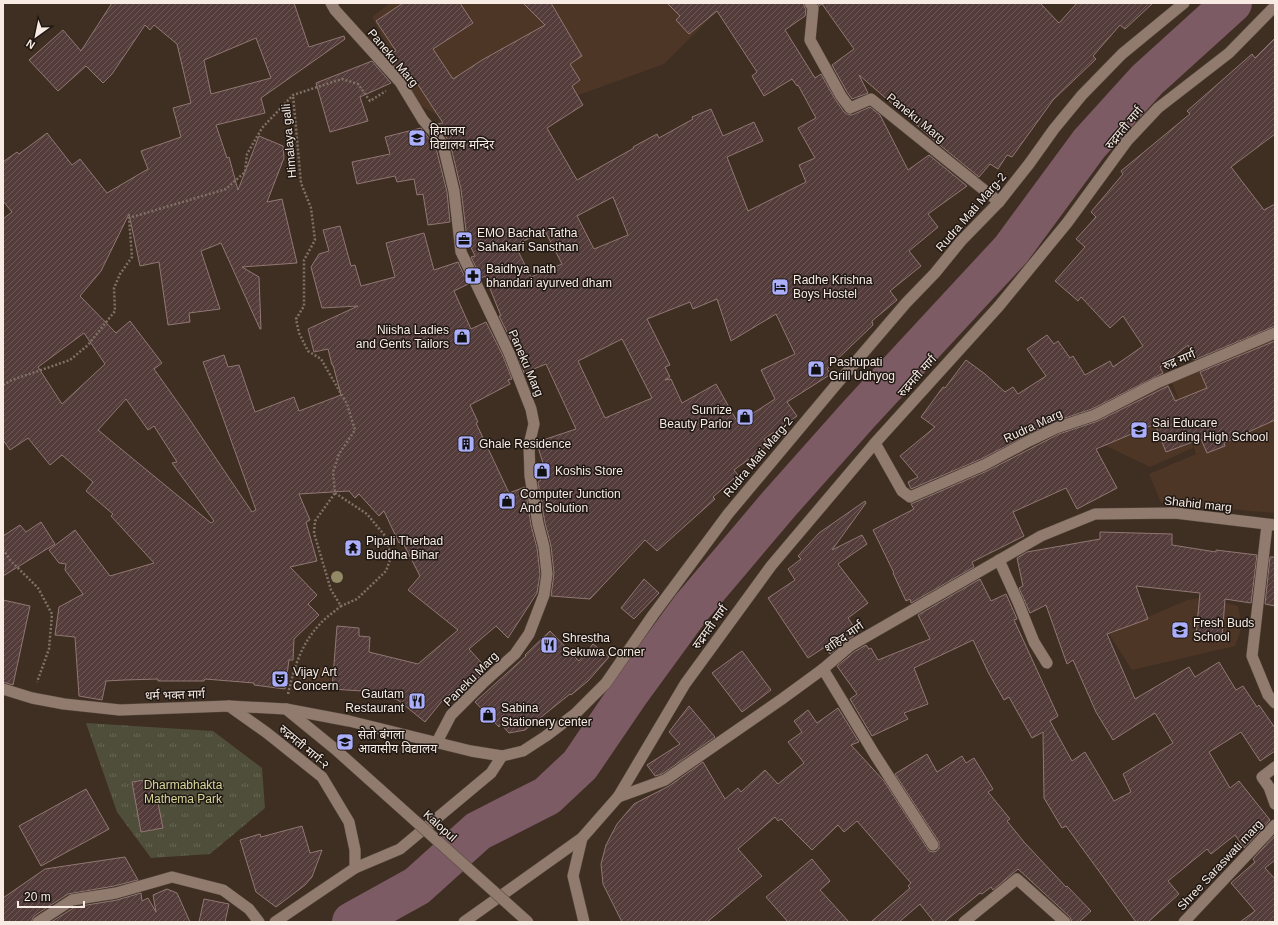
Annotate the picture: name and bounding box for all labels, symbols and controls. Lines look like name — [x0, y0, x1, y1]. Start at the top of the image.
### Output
north arrow — [16, 16, 56, 56]
street label: Paneku Marg — [365, 26, 421, 90]
text: N — [24, 37, 37, 52]
street label: Paneku Marg — [884, 90, 948, 146]
street label: Himalaya galli — [279, 103, 299, 179]
street label: रुद्रमती मार्ग — [1101, 103, 1146, 152]
place label: हिमालय विद्यालय मन्दिर — [430, 123, 495, 152]
school or university icon: हिमालय विद्यालय मन्दिर — [407, 128, 427, 148]
street label: Rudra Mati Marg-2 — [933, 169, 1009, 254]
place label: EMO Bachat Tatha Sahakari Sansthan — [477, 226, 578, 254]
office icon: EMO Bachat Tatha Sahakari Sansthan — [454, 230, 474, 250]
place label: Baidhya nath bhandari ayurved dham — [486, 262, 612, 290]
pharmacy icon: Baidhya nath bhandari ayurved dham — [463, 266, 483, 286]
place label: Radhe Krishna Boys Hostel — [793, 273, 873, 301]
hotel icon: Radhe Krishna Boys Hostel — [770, 277, 790, 297]
place label: Niisha Ladies and Gents Tailors — [356, 323, 449, 351]
shop icon: Niisha Ladies and Gents Tailors — [452, 327, 472, 347]
street label: Paneku Marg — [506, 327, 546, 399]
street label: रुद्र मार्ग — [1161, 347, 1198, 373]
street label: रुद्रमती मार्ग — [894, 351, 940, 400]
place label: Pashupati Grill Udhyog — [829, 355, 895, 383]
shop icon: Pashupati Grill Udhyog — [806, 359, 826, 379]
place label: Sunrize Beauty Parlor — [659, 403, 732, 431]
street label: Rudra Marg — [1001, 406, 1065, 446]
shop icon: Sunrize Beauty Parlor — [735, 407, 755, 427]
street label: Rudra Mati Marg-2 — [720, 414, 796, 500]
place label: Sai Educare Boarding High School — [1152, 416, 1268, 444]
school or university icon: Sai Educare Boarding High School — [1129, 420, 1149, 440]
building icon: Ghale Residence — [456, 434, 476, 454]
place label: Ghale Residence — [479, 437, 571, 451]
shop icon: Koshis Store — [532, 461, 552, 481]
place label: Koshis Store — [555, 464, 623, 478]
place label: Computer Junction And Solution — [520, 487, 621, 515]
shop icon: Computer Junction And Solution — [497, 491, 517, 511]
street label: Shahid marg — [1163, 493, 1233, 515]
place label: Pipali Therbad Buddha Bihar — [366, 534, 443, 562]
temple icon: Pipali Therbad Buddha Bihar — [343, 538, 363, 558]
street label: रुद्रमती मार्ग — [689, 601, 731, 652]
place label: Fresh Buds School — [1193, 616, 1254, 644]
street label: शहिद मार्ग — [821, 617, 867, 655]
school or university icon: Fresh Buds School — [1170, 620, 1190, 640]
place label: Shrestha Sekuwa Corner — [562, 631, 645, 659]
restaurant icon: Shrestha Sekuwa Corner — [539, 635, 559, 655]
street label: Paneku Marg — [441, 649, 501, 709]
place label: Vijay Art Concern — [293, 665, 338, 693]
theatre icon: Vijay Art Concern — [270, 669, 290, 689]
street label: धर्म भक्त मार्ग — [145, 687, 206, 703]
place label: Gautam Restaurant — [345, 687, 405, 715]
restaurant icon: Gautam Restaurant — [407, 691, 427, 711]
place label: Sabina Stationery center — [501, 701, 592, 729]
shop icon: Sabina Stationery center — [478, 705, 498, 725]
street label: रुद्रमती मार्ग-२ — [276, 721, 333, 772]
place label: सेतो बंगला आवासीय विद्यालय — [358, 727, 438, 756]
school or university icon: सेतो बंगला आवासीय विद्यालय — [335, 732, 355, 752]
park label: Dharmabhakta Mathema Park — [144, 778, 223, 806]
street label: Kalopul — [420, 807, 460, 845]
street label: Shree Saraswati marg — [1174, 817, 1266, 913]
scale bar — [18, 883, 84, 909]
text: 20 m — [24, 890, 51, 904]

